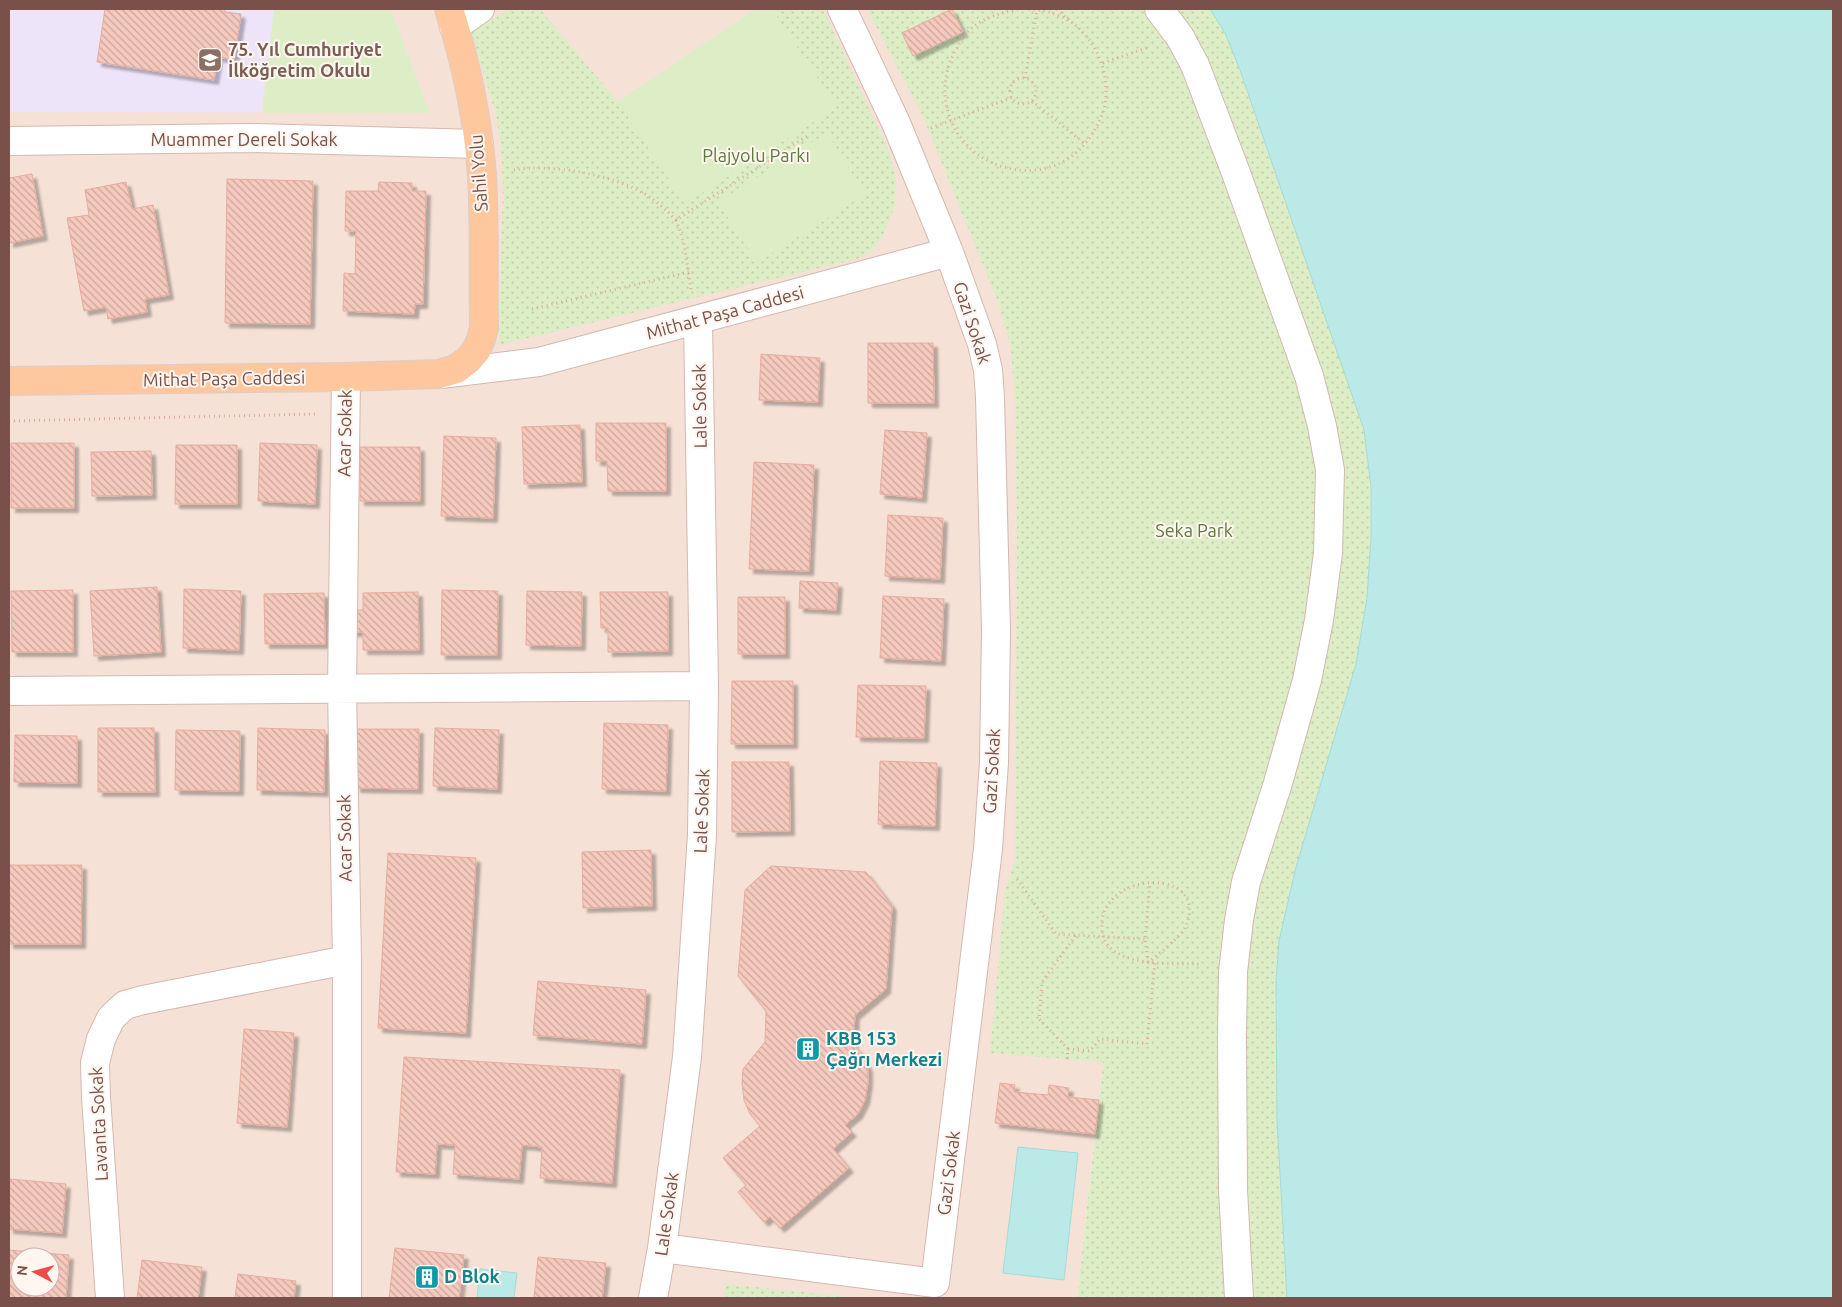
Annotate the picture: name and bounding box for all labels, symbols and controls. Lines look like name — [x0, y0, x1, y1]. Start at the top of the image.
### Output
place label: 75. Yıl Cumhuriyet İlköğretim Okulu — [228, 39, 382, 80]
school or university icon: 75. Yıl Cumhuriyet İlköğretim Okulu — [197, 47, 223, 73]
street label: Muammer Dereli Sokak — [150, 129, 338, 149]
street label: Sahil Yolu — [465, 134, 491, 212]
park label: Plajyolu Parkı — [702, 145, 810, 165]
street label: Gazi Sokak — [950, 279, 996, 366]
street label: Mithat Paşa Caddesi — [644, 281, 806, 343]
street label: Lale Sokak — [688, 364, 710, 448]
street label: Mithat Paşa Caddesi — [143, 367, 305, 389]
street label: Acar Sokak — [333, 389, 355, 477]
park label: Seka Park — [1155, 520, 1233, 540]
street label: Gazi Sokak — [979, 728, 1003, 814]
street label: Lale Sokak — [690, 768, 712, 854]
street label: Acar Sokak — [333, 794, 355, 882]
place label: KBB 153 Çağrı Merkezi — [826, 1028, 942, 1070]
building icon: KBB 153 Çağrı Merkezi — [795, 1036, 821, 1062]
street label: Lavanta Sokak — [85, 1066, 111, 1182]
street label: Gazi Sokak — [933, 1129, 963, 1216]
street label: Lale Sokak — [650, 1171, 682, 1257]
north arrow — [10, 1247, 60, 1297]
building icon: D Blok — [414, 1264, 440, 1290]
text: N — [14, 1265, 31, 1277]
place label: D Blok — [444, 1266, 500, 1286]

